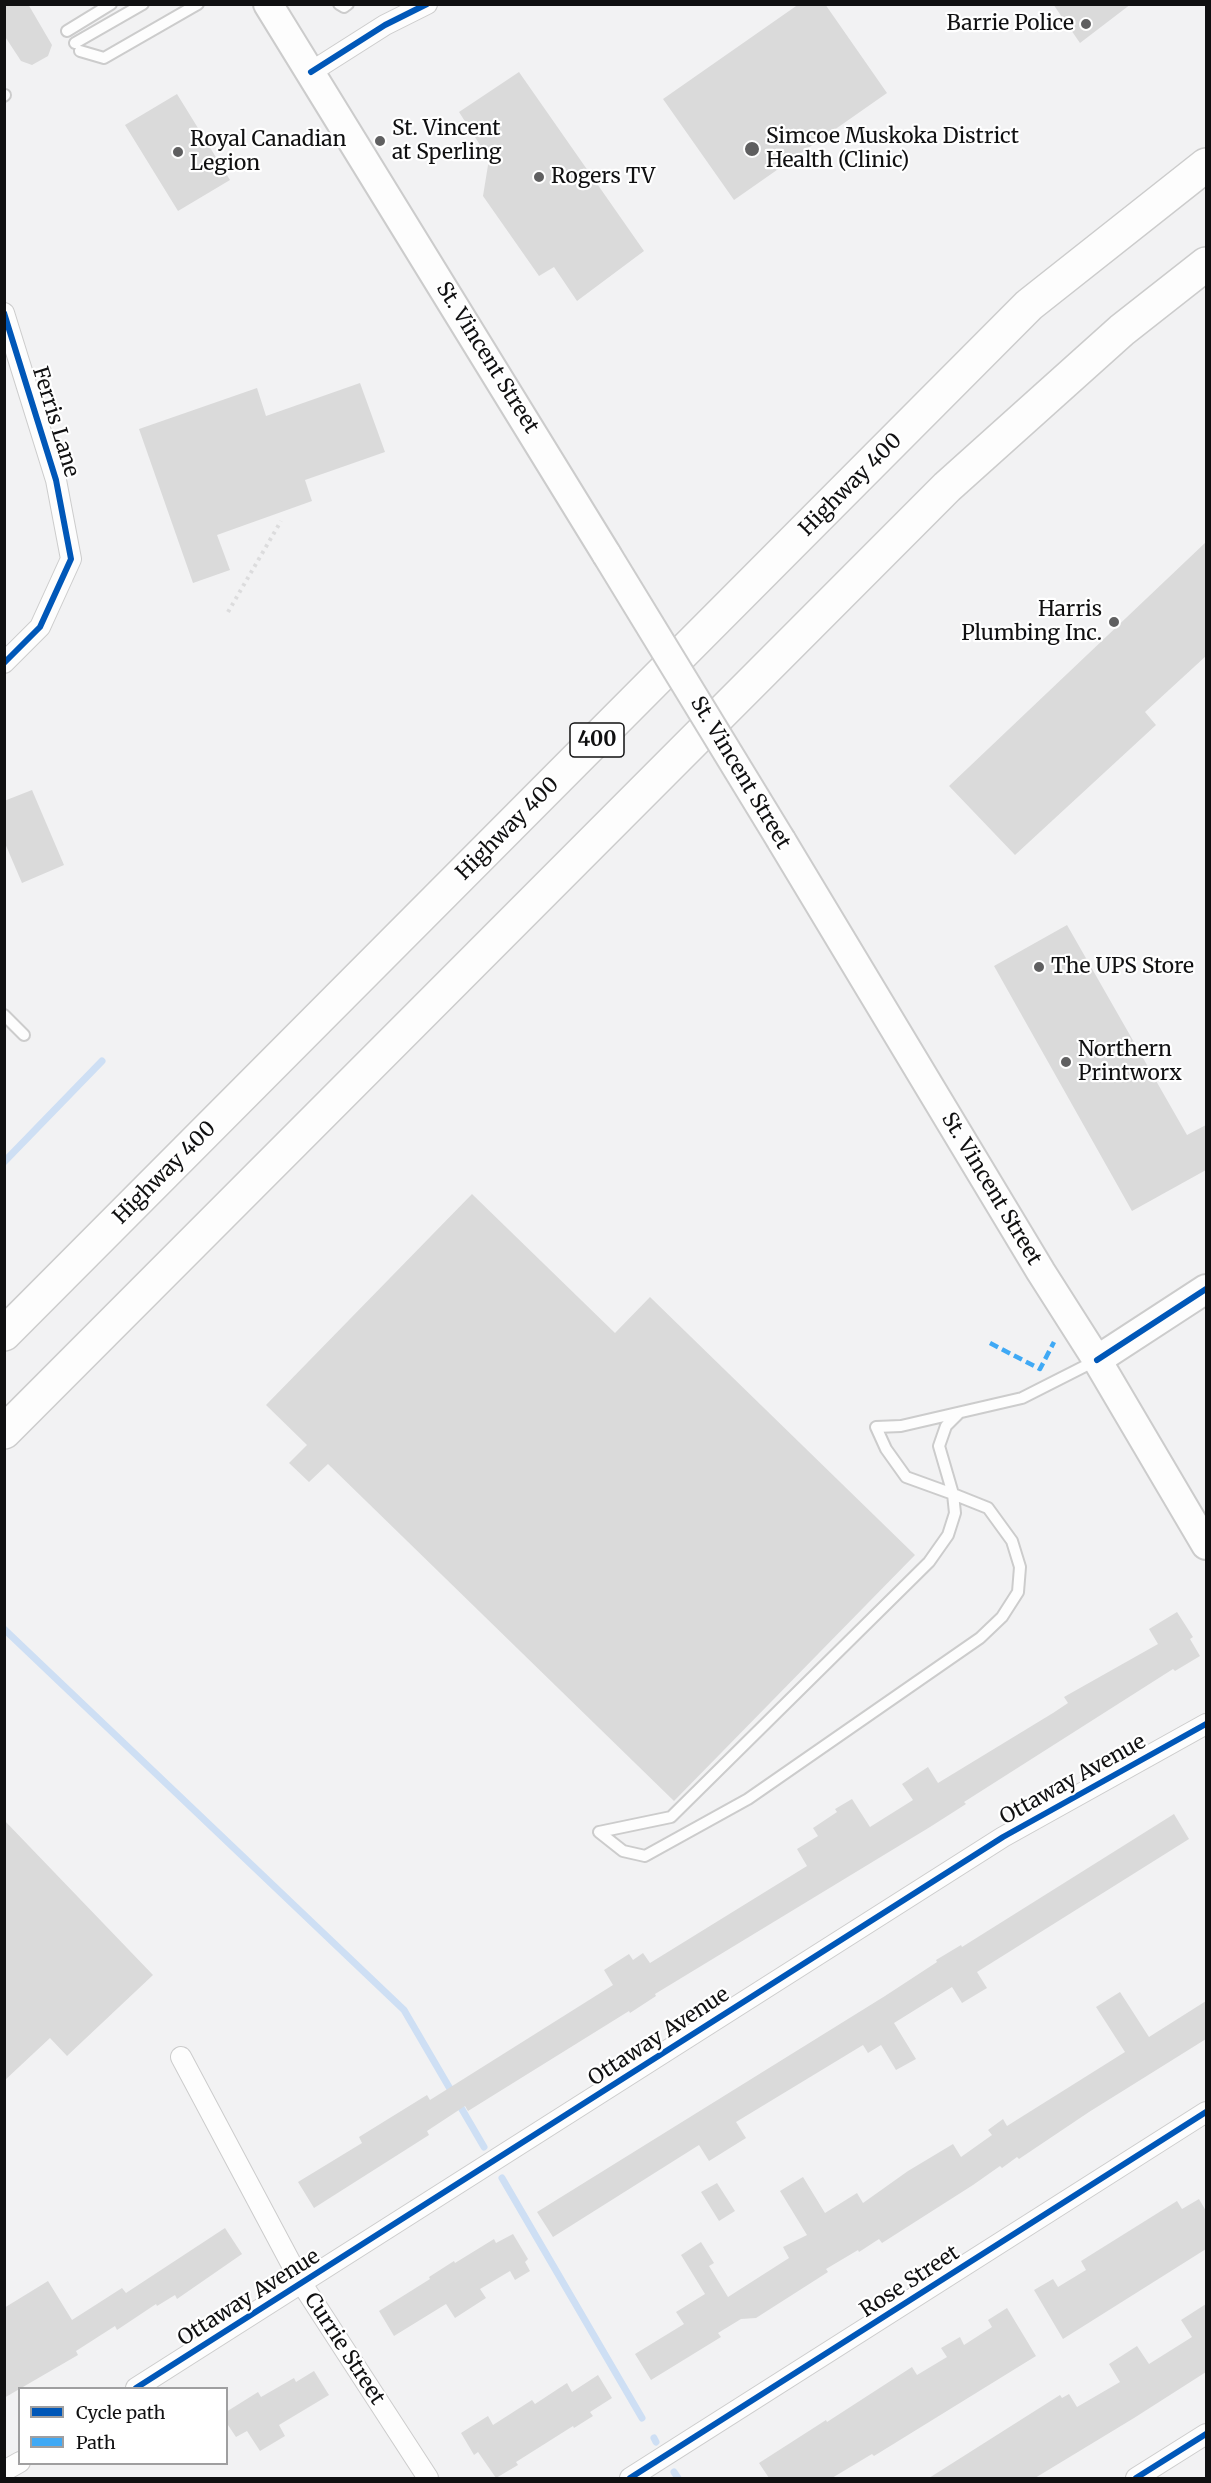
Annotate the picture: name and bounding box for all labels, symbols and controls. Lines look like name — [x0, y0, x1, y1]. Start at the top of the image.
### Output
place label: Barrie Police — [947, 11, 1074, 37]
marker: Barrie Police — [1079, 17, 1093, 31]
place label: St. Vincent at Sperling — [392, 116, 501, 166]
place label: Simcoe Muskoka District Health (Clinic) — [766, 124, 1019, 174]
place label: Royal Canadian Legion — [190, 127, 346, 177]
marker: St. Vincent at Sperling — [373, 134, 387, 148]
marker: Simcoe Muskoka District Health (Clinic) — [743, 140, 761, 158]
marker: Royal Canadian Legion — [171, 145, 185, 159]
place label: Rogers TV — [551, 164, 655, 190]
marker: Rogers TV — [532, 170, 546, 184]
street label: St. Vincent Street — [430, 278, 544, 438]
street label: Ferris Lane — [26, 364, 84, 480]
street label: Highway 400 — [794, 428, 908, 542]
place label: Harris Plumbing Inc. — [961, 597, 1102, 647]
marker: Harris Plumbing Inc. — [1107, 615, 1121, 629]
street label: St. Vincent Street — [685, 692, 795, 854]
road number: 400 — [570, 723, 624, 757]
street label: Highway 400 — [451, 772, 565, 886]
place label: The UPS Store — [1051, 954, 1194, 980]
marker: The UPS Store — [1032, 960, 1046, 974]
place label: Northern Printworx — [1078, 1037, 1182, 1087]
marker: Northern Printworx — [1059, 1055, 1073, 1069]
street label: St. Vincent Street — [936, 1108, 1046, 1270]
street label: Highway 400 — [108, 1116, 222, 1230]
street label: Ottaway Avenue — [996, 1730, 1150, 1830]
street label: Ottaway Avenue — [584, 1982, 734, 2092]
street label: Rose Street — [856, 2241, 964, 2323]
street label: Ottaway Avenue — [173, 2244, 325, 2352]
street label: Currie Street — [299, 2288, 389, 2410]
legend — [18, 2387, 228, 2465]
text: Cycle path — [76, 2401, 165, 2424]
text: Path — [76, 2431, 116, 2454]

